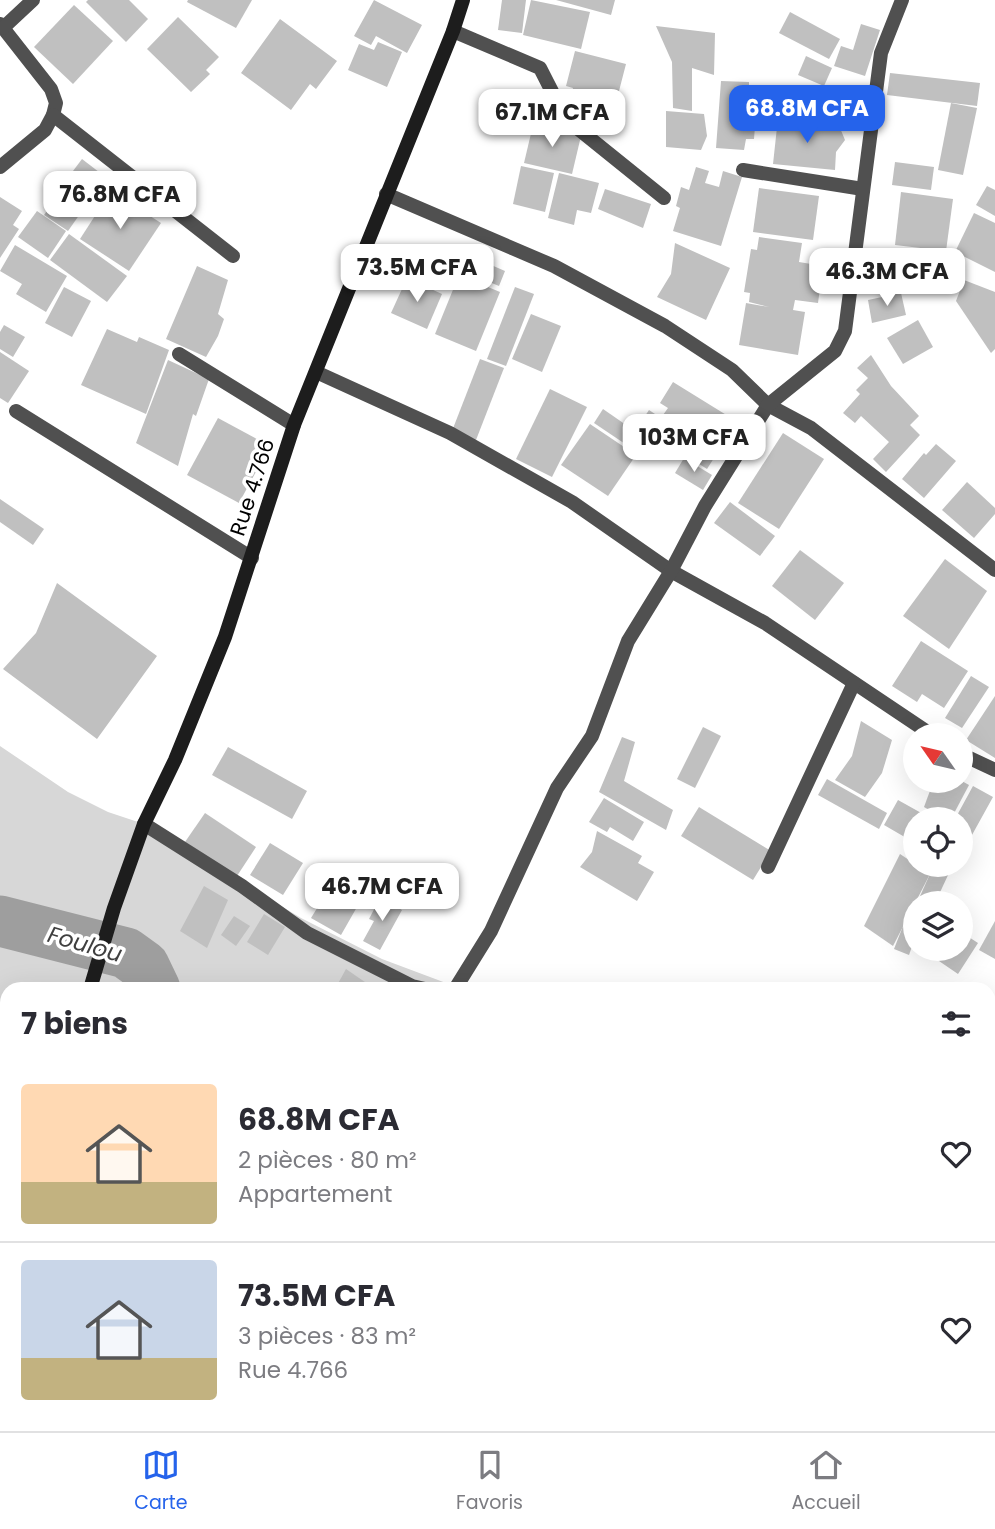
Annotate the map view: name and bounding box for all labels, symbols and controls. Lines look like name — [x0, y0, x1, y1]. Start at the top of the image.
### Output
pin: 68.8M CFA — [727, 86, 887, 145]
pin: 67.1M CFA — [472, 90, 632, 149]
text: 68.8M CFA — [745, 92, 869, 124]
text: 67.1M CFA — [494, 96, 610, 128]
pin: 76.8M CFA — [40, 172, 200, 231]
text: 76.8M CFA — [59, 178, 181, 210]
pin: 73.5M CFA — [337, 244, 497, 304]
pin: 46.3M CFA — [807, 248, 967, 308]
text: 73.5M CFA — [357, 251, 477, 283]
text: 46.3M CFA — [825, 255, 949, 287]
pin: 103M CFA — [622, 414, 766, 474]
text: 103M CFA — [639, 421, 749, 453]
street label: Rue 4.766 — [223, 435, 281, 539]
north arrow — [903, 723, 973, 793]
map controls — [903, 723, 973, 961]
button: locate — [903, 807, 973, 877]
pin: 46.7M CFA — [302, 864, 462, 923]
text: 46.7M CFA — [321, 870, 443, 902]
button: layers — [903, 891, 973, 961]
water label: Foulou — [44, 918, 126, 970]
text: 7 biens — [21, 1002, 128, 1045]
icon: filters — [937, 1005, 975, 1043]
text: 68.8M CFA — [238, 1098, 400, 1141]
icon: home — [77, 1112, 161, 1196]
icon: heart — [937, 1135, 975, 1173]
text: 2 pièces · 80 m² — [238, 1144, 417, 1176]
text: Appartement — [238, 1178, 392, 1210]
text: 73.5M CFA — [238, 1274, 395, 1317]
icon: home — [77, 1288, 161, 1372]
icon: heart — [937, 1311, 975, 1349]
text: 3 pièces · 83 m² — [238, 1320, 416, 1352]
text: Rue 4.766 — [238, 1354, 348, 1386]
tab: Carte — [134, 1446, 188, 1517]
tab: Favoris — [456, 1446, 523, 1517]
tab: Accueil — [792, 1446, 861, 1517]

